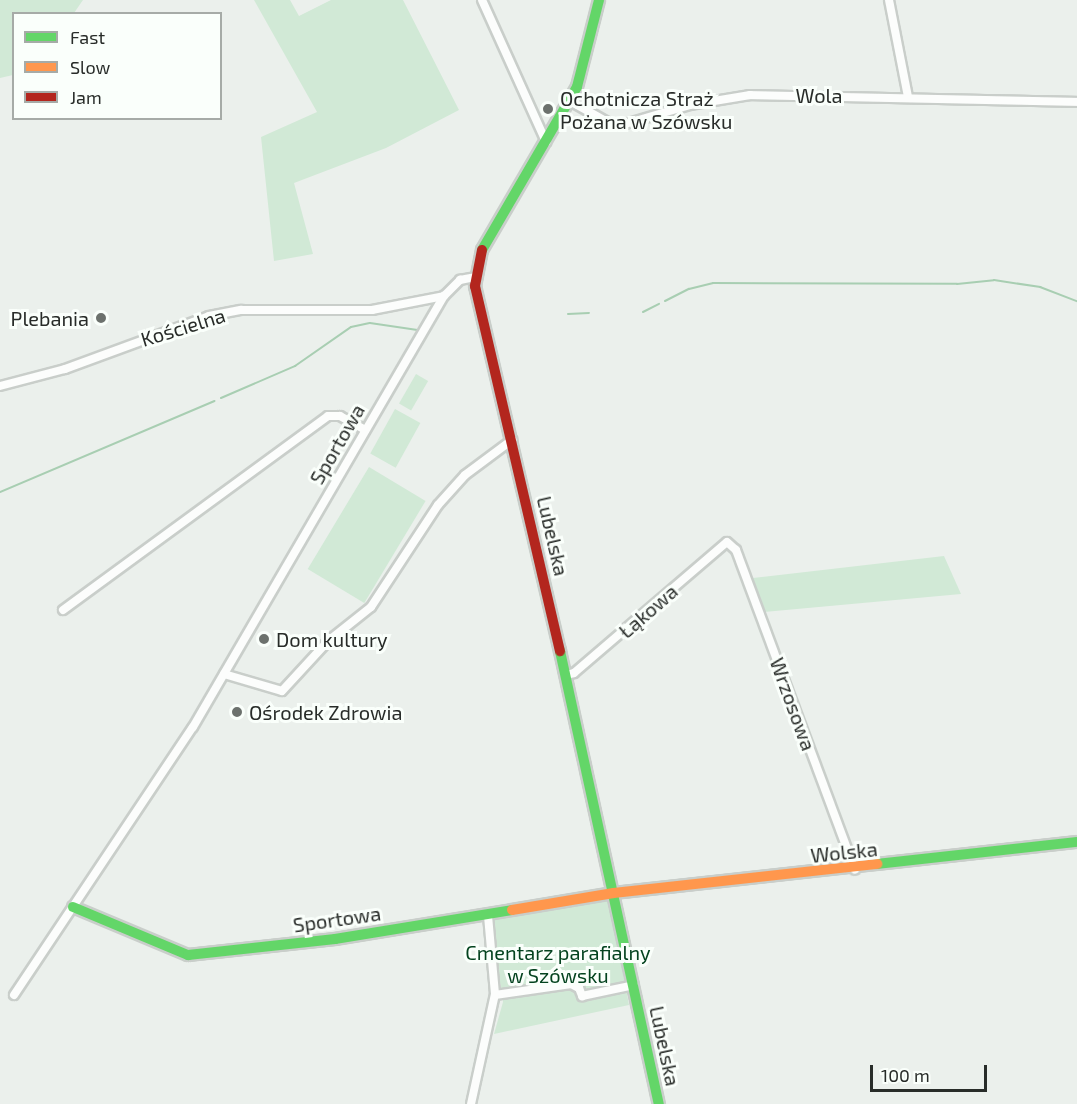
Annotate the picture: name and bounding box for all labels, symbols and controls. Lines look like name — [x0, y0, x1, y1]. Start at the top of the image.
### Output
legend — [12, 12, 222, 120]
text: Fast — [70, 26, 105, 48]
text: Slow — [70, 56, 110, 78]
street label: Wola — [796, 83, 842, 107]
text: Jam — [70, 86, 102, 108]
place label: Ochotnicza Straż Pożana w Szówsku — [560, 86, 733, 133]
marker: Ochotnicza Straż Pożana w Szówsku — [541, 102, 555, 116]
street label: Kościelna — [138, 303, 228, 351]
place label: Plebania — [11, 306, 89, 330]
marker: Plebania — [94, 311, 108, 325]
street label: Sportowa — [304, 400, 370, 488]
street label: Lubelska — [532, 494, 574, 578]
street label: Łąkowa — [614, 579, 682, 643]
place label: Dom kultury — [276, 627, 388, 651]
marker: Dom kultury — [257, 632, 271, 646]
street label: Wrzosowa — [765, 654, 821, 754]
place label: Ośrodek Zdrowia — [249, 700, 403, 724]
marker: Ośrodek Zdrowia — [230, 705, 244, 719]
street label: Wolska — [809, 837, 879, 867]
street label: Sportowa — [292, 901, 382, 937]
park label: Cmentarz parafialny w Szówsku — [465, 940, 651, 987]
street label: Lubelska — [645, 1004, 685, 1088]
scale bar — [873, 1053, 990, 1091]
text: 100 m — [881, 1064, 930, 1086]

